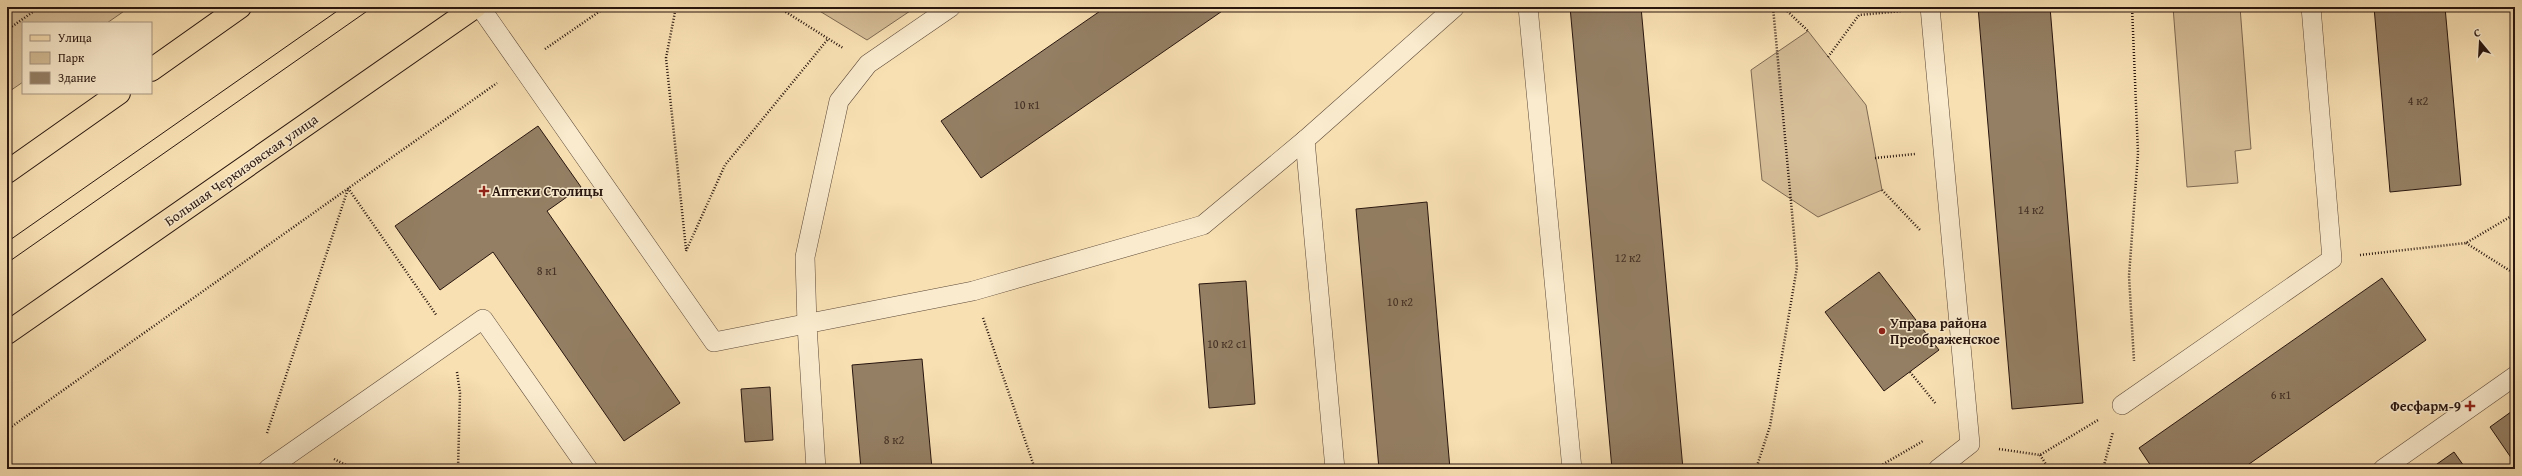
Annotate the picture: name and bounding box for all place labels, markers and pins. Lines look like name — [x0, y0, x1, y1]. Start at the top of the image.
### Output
place label: Аптеки Столицы — [492, 181, 603, 201]
marker: Аптеки Столицы — [479, 186, 489, 196]
place label: Управа района Преображенское — [1890, 313, 2000, 349]
marker: Управа района Преображенское — [1877, 326, 1887, 336]
place label: Фесфарм-9 — [2390, 396, 2461, 416]
marker: Фесфарм-9 — [2464, 400, 2476, 412]

